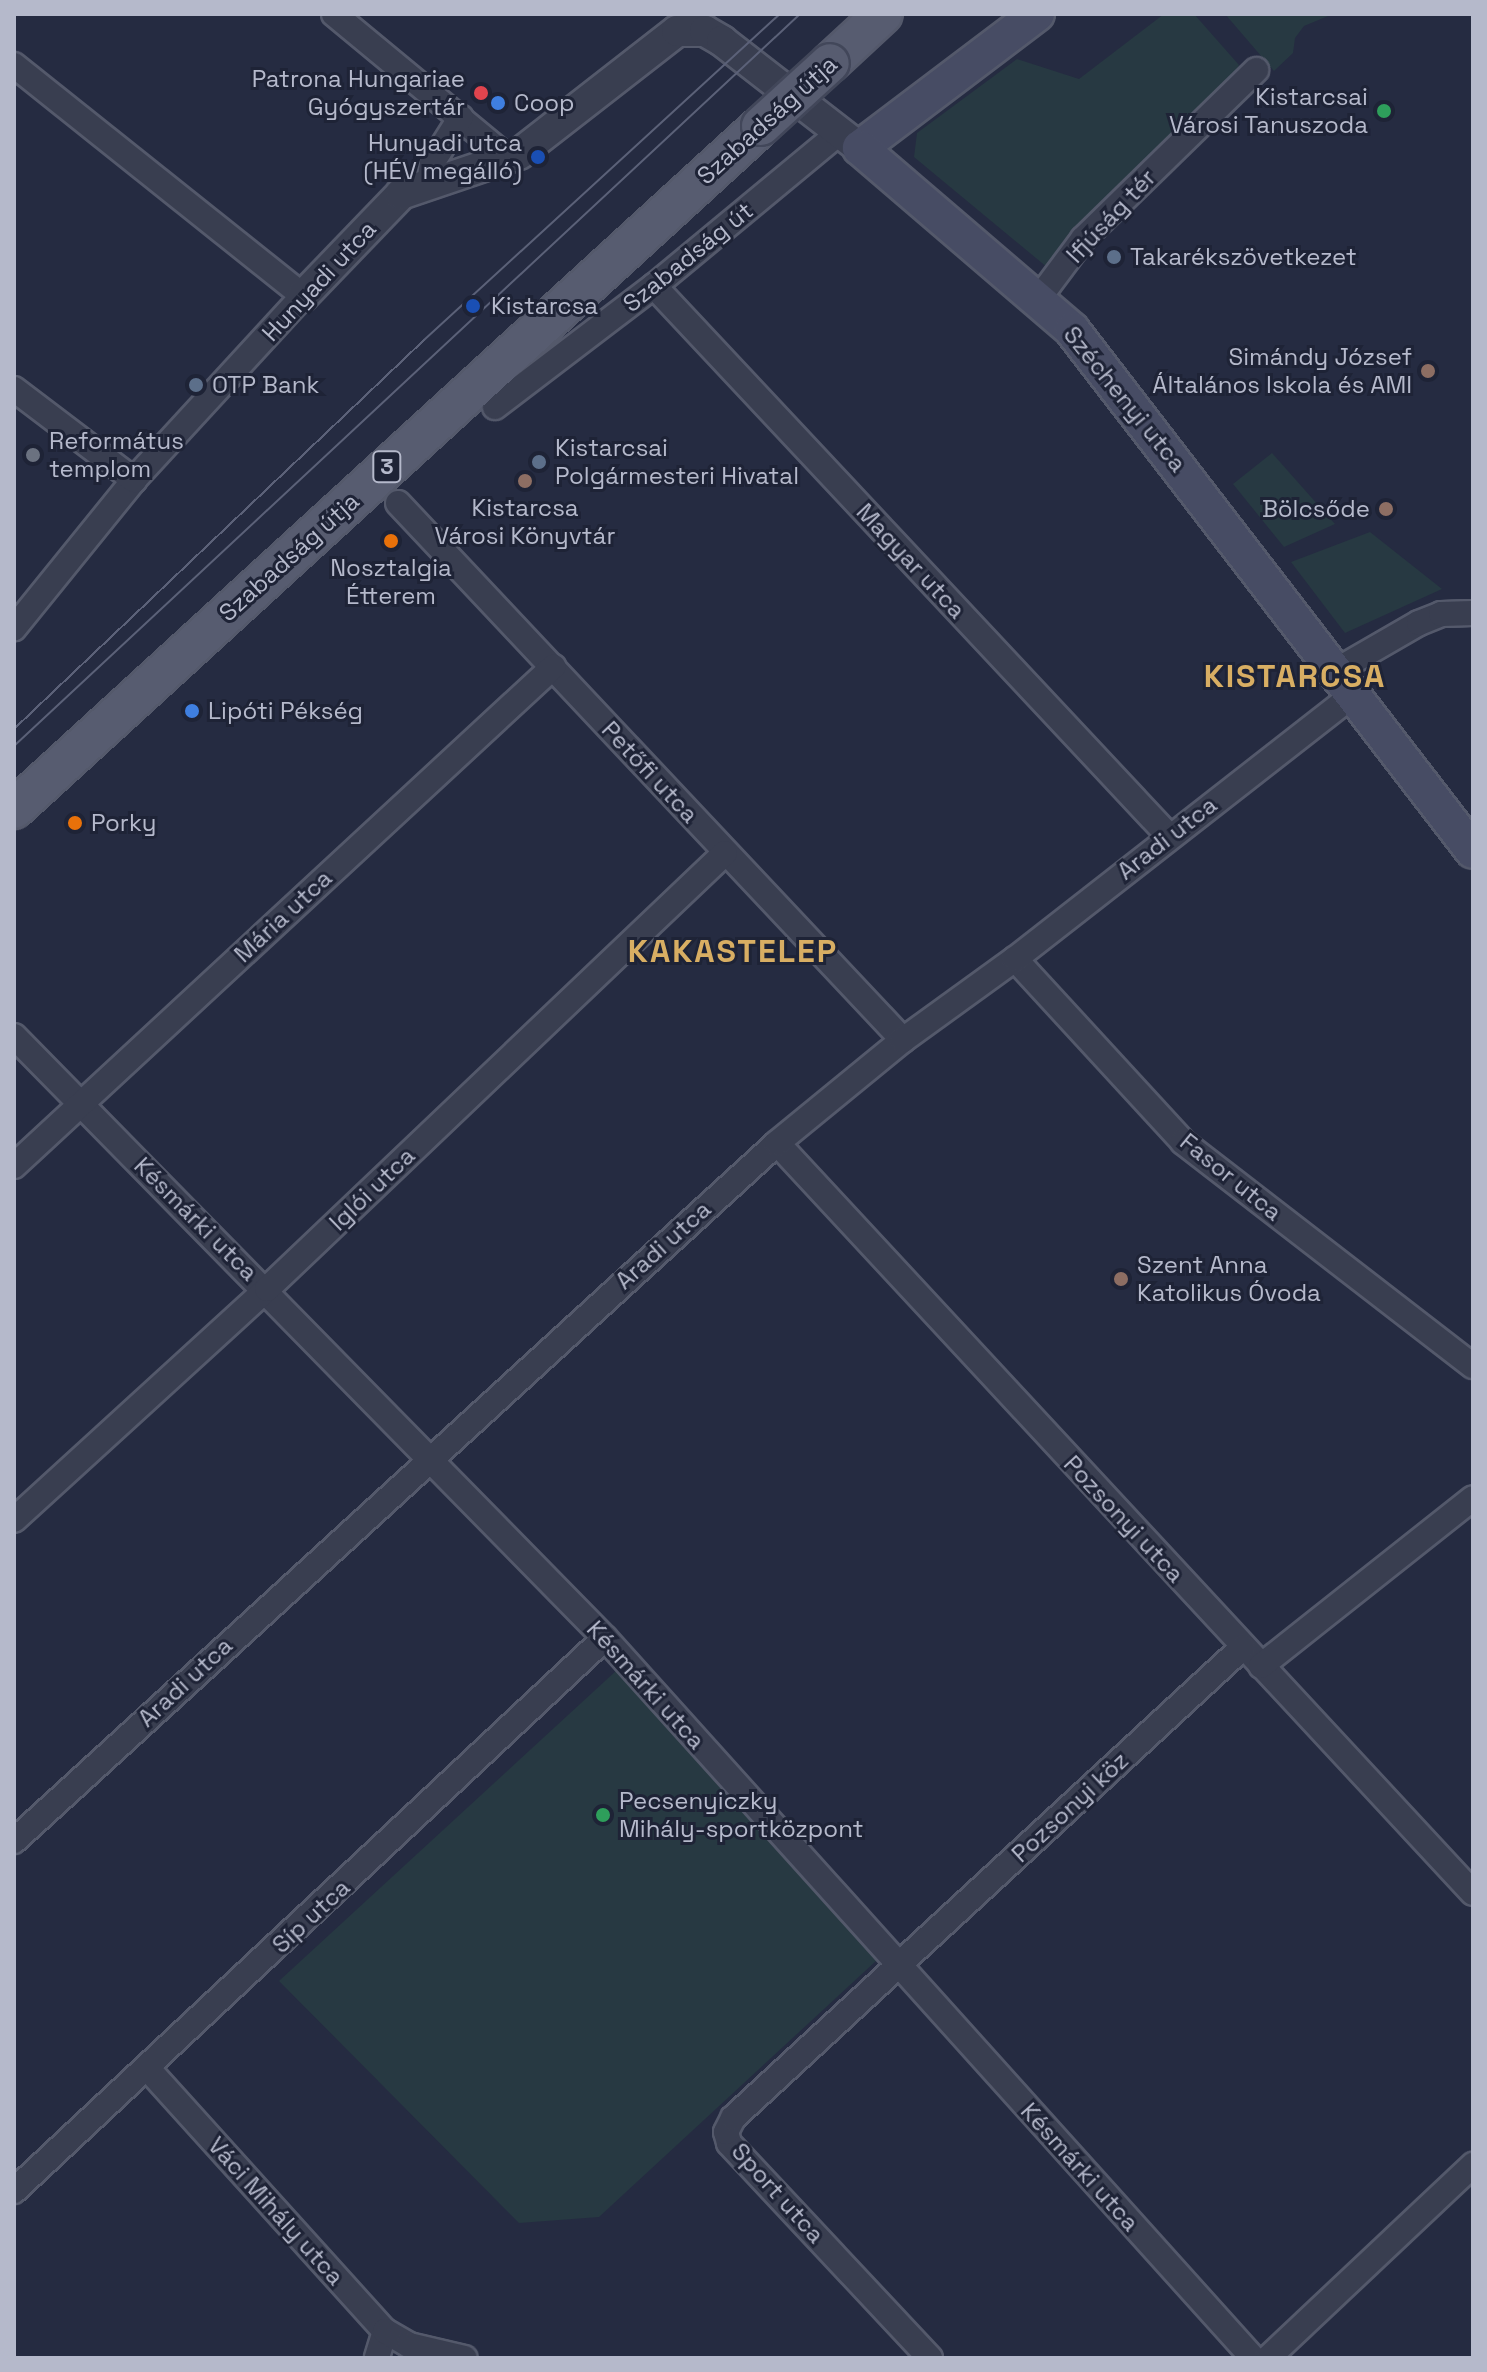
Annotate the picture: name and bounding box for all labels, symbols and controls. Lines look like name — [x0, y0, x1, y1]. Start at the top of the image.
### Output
street label: Szabadság útja — [691, 50, 843, 190]
place label: Patrona Hungariae Gyógyszertár — [252, 65, 465, 121]
place label: Kistarcsai Városi Tanuszoda — [1168, 83, 1368, 139]
marker: Patrona Hungariae Gyógyszertár — [472, 84, 490, 102]
place label: Coop — [514, 89, 575, 117]
marker: Coop — [489, 94, 507, 112]
marker: Kistarcsai Városi Tanuszoda — [1375, 102, 1393, 120]
place label: Hunyadi utca (HÉV megálló) — [363, 129, 522, 185]
marker: Hunyadi utca (HÉV megálló) — [529, 148, 547, 166]
street label: Ifjúság tér — [1060, 163, 1162, 269]
street label: Szabadság út — [617, 196, 759, 318]
street label: Hunyadi utca — [256, 215, 382, 347]
place label: Takarékszövetkezet — [1130, 243, 1357, 271]
marker: Takarékszövetkezet — [1105, 248, 1123, 266]
place label: Kistarcsa — [491, 292, 598, 320]
marker: Kistarcsa — [462, 295, 484, 317]
street label: Széchenyi utca — [1058, 320, 1192, 478]
place label: Simándy József Általános Iskola és AMI — [1152, 343, 1412, 399]
marker: Simándy József Általános Iskola és AMI — [1419, 362, 1437, 380]
place label: OTP Bank — [212, 371, 319, 399]
marker: OTP Bank — [187, 376, 205, 394]
place label: Református templom — [49, 427, 184, 483]
place label: Kistarcsai Polgármesteri Hivatal — [555, 434, 799, 490]
marker: Református templom — [24, 446, 42, 464]
road number: 3 — [371, 449, 403, 485]
marker: Kistarcsai Polgármesteri Hivatal — [530, 453, 548, 471]
marker: Kistarcsa Városi Könyvtár — [516, 472, 534, 490]
street label: Szabadság útja — [213, 487, 365, 627]
place label: Kistarcsa Városi Könyvtár — [435, 494, 615, 550]
place label: Bölcsőde — [1262, 495, 1370, 523]
street label: Magyar utca — [850, 497, 972, 625]
marker: Bölcsőde — [1377, 500, 1395, 518]
marker: Nosztalgia Étterem — [382, 532, 400, 550]
place label: Nosztalgia Étterem — [330, 554, 452, 610]
district label: KISTARCSA — [1204, 657, 1386, 695]
place label: Lipóti Pékség — [208, 697, 363, 725]
marker: Lipóti Pékség — [183, 702, 201, 720]
street label: Petőfi utca — [596, 715, 704, 829]
street label: Aradi utca — [1112, 790, 1222, 886]
place label: Porky — [91, 809, 157, 837]
marker: Porky — [66, 814, 84, 832]
street label: Mária utca — [228, 864, 338, 968]
district label: KAKASTELEP — [628, 932, 838, 970]
street label: Fasor utca — [1174, 1127, 1288, 1227]
street label: Iglói utca — [323, 1141, 421, 1237]
street label: Késmárki utca — [128, 1151, 264, 1287]
street label: Aradi utca — [609, 1195, 717, 1295]
place label: Szent Anna Katolikus Óvoda — [1137, 1251, 1321, 1307]
marker: Szent Anna Katolikus Óvoda — [1112, 1270, 1130, 1288]
street label: Pozsonyi utca — [1058, 1450, 1190, 1588]
street label: Késmárki utca — [581, 1615, 711, 1755]
street label: Aradi utca — [132, 1631, 238, 1733]
street label: Pozsonyi köz — [1006, 1746, 1134, 1868]
place label: Pecsenyiczky Mihály-sportközpont — [619, 1787, 864, 1843]
marker: Pecsenyiczky Mihály-sportközpont — [594, 1806, 612, 1824]
street label: Síp utca — [266, 1873, 356, 1959]
street label: Késmárki utca — [1015, 2097, 1145, 2237]
street label: Váci Mihály utca — [202, 2131, 350, 2291]
street label: Sport utca — [726, 2137, 830, 2249]

